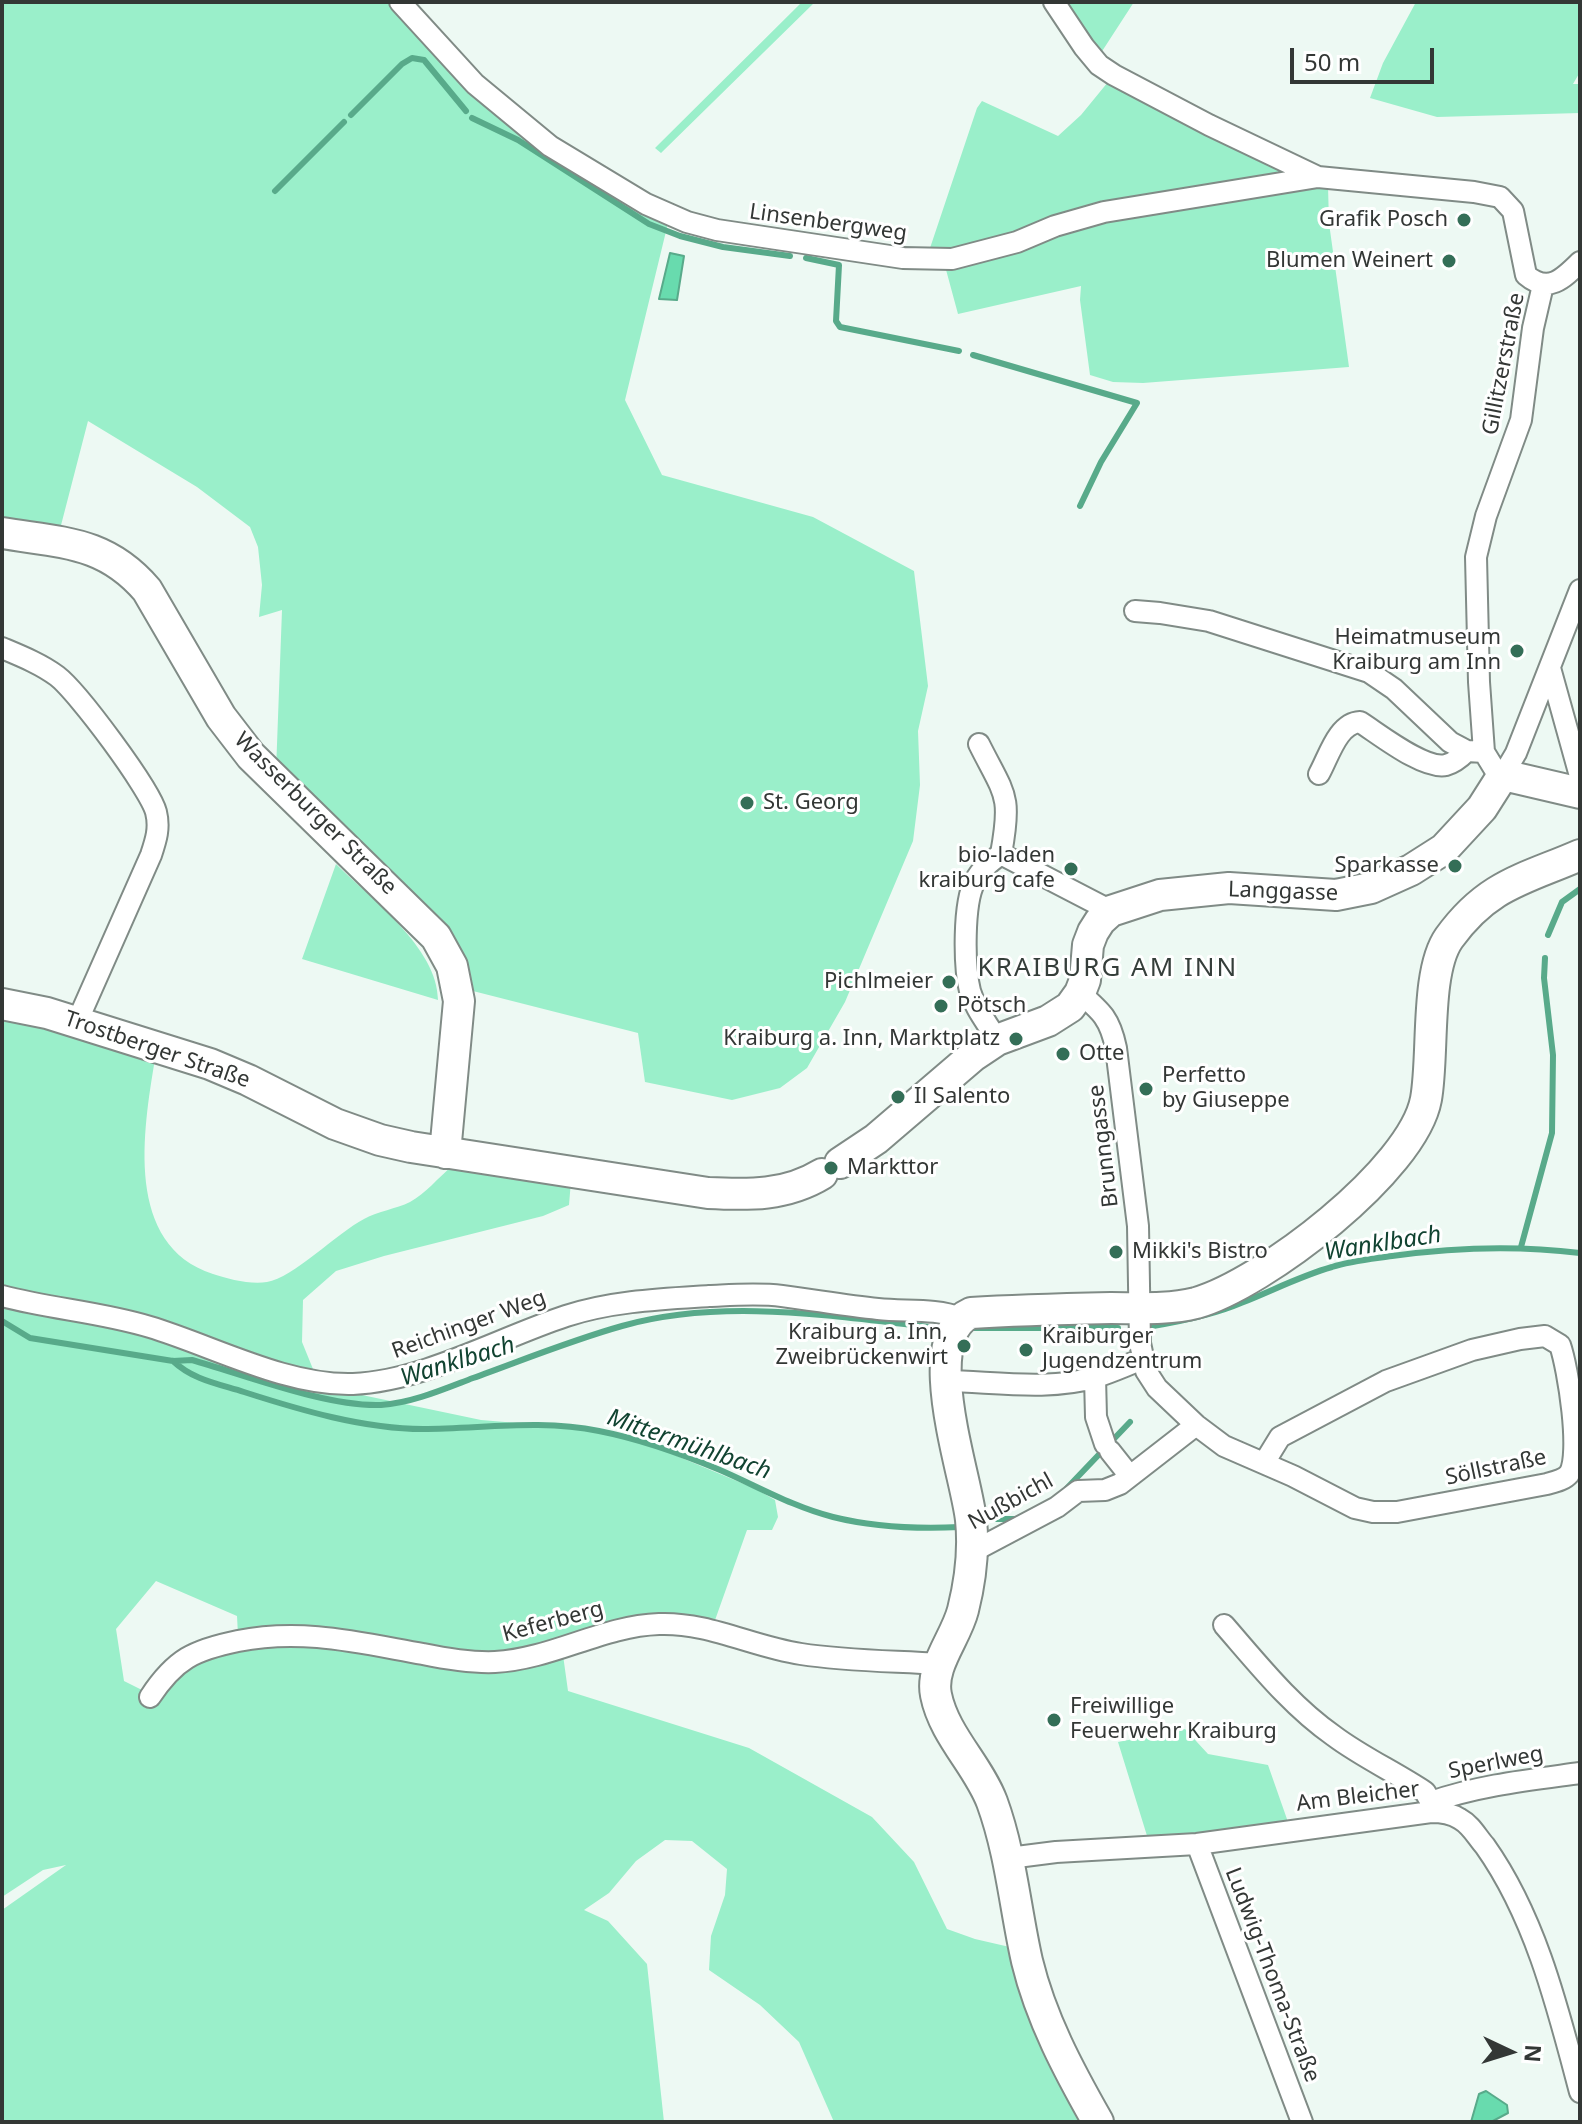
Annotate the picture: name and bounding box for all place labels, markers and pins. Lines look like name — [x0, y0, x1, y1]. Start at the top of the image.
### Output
place label: Grafik Posch — [1319, 207, 1448, 233]
marker: Grafik Posch — [1455, 211, 1473, 229]
place label: Blumen Weinert — [1266, 248, 1433, 274]
marker: Blumen Weinert — [1440, 252, 1458, 270]
place label: Heimatmuseum Kraiburg am Inn — [1332, 625, 1501, 676]
marker: Heimatmuseum Kraiburg am Inn — [1508, 642, 1526, 660]
place label: St. Georg — [763, 790, 859, 816]
marker: St. Georg — [738, 794, 756, 812]
place label: bio-laden kraiburg cafe — [918, 843, 1055, 894]
place label: Sparkasse — [1334, 853, 1439, 879]
marker: Sparkasse — [1446, 857, 1464, 875]
marker: bio-laden kraiburg cafe — [1062, 860, 1080, 878]
place label: Pichlmeier — [824, 969, 933, 995]
marker: Pichlmeier — [940, 973, 958, 991]
place label: Pötsch — [957, 993, 1026, 1019]
marker: Pötsch — [932, 997, 950, 1015]
place label: Kraiburg a. Inn, Marktplatz — [723, 1026, 1000, 1052]
marker: Kraiburg a. Inn, Marktplatz — [1007, 1030, 1025, 1048]
place label: Otte — [1079, 1041, 1124, 1067]
marker: Otte — [1054, 1045, 1072, 1063]
place label: Perfetto by Giuseppe — [1162, 1063, 1290, 1114]
marker: Perfetto by Giuseppe — [1137, 1080, 1155, 1098]
place label: Il Salento — [914, 1084, 1010, 1110]
marker: Il Salento — [889, 1088, 907, 1106]
place label: Markttor — [847, 1155, 938, 1181]
marker: Markttor — [822, 1159, 840, 1177]
place label: Mikki's Bistro — [1132, 1239, 1268, 1265]
marker: Mikki's Bistro — [1107, 1243, 1125, 1261]
place label: Kraiburg a. Inn, Zweibrückenwirt — [776, 1320, 948, 1372]
place label: Kraiburger Jugendzentrum — [1042, 1324, 1202, 1376]
marker: Kraiburg a. Inn, Zweibrückenwirt — [955, 1337, 973, 1355]
marker: Kraiburger Jugendzentrum — [1017, 1341, 1035, 1359]
place label: Freiwillige Feuerwehr Kraiburg — [1070, 1694, 1277, 1746]
marker: Freiwillige Feuerwehr Kraiburg — [1045, 1711, 1063, 1729]

